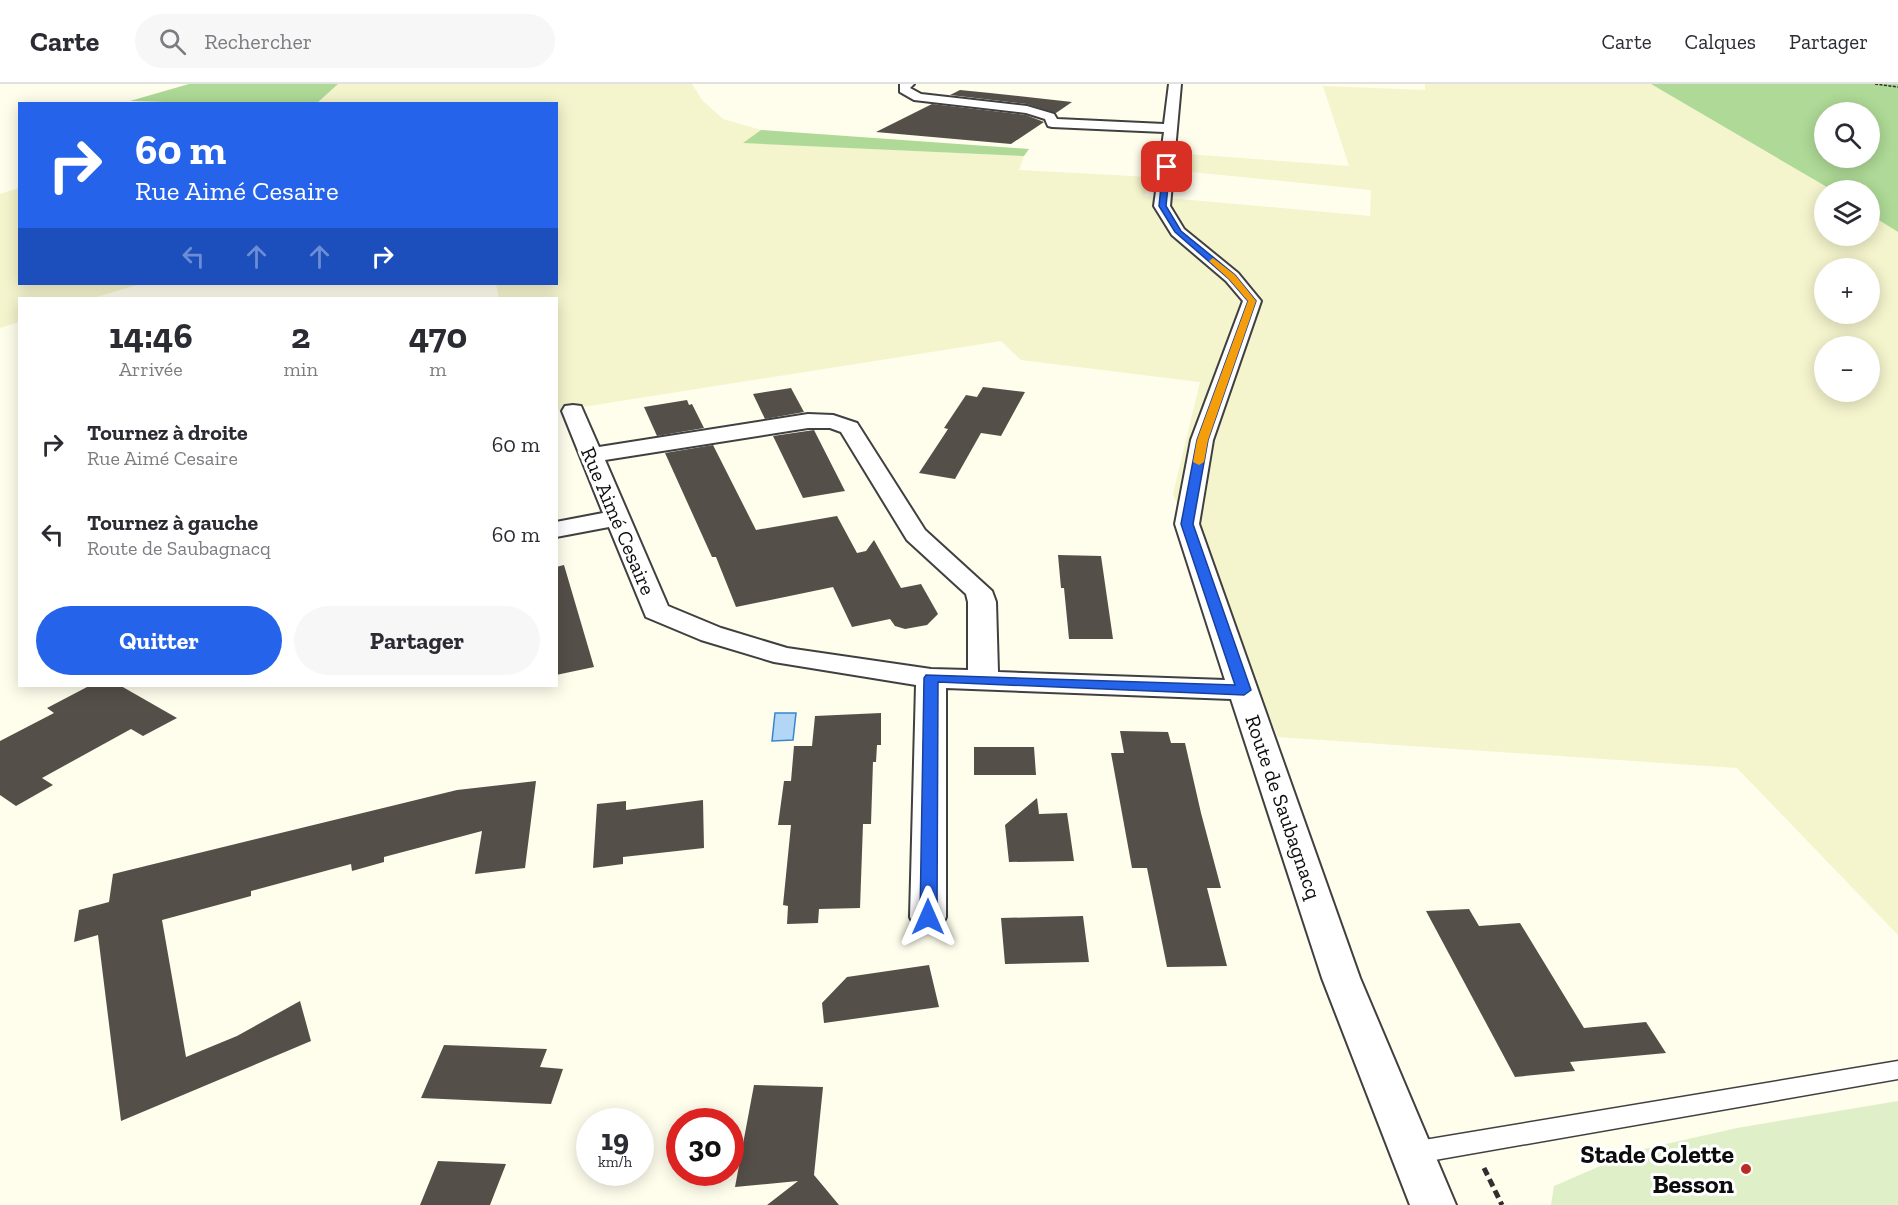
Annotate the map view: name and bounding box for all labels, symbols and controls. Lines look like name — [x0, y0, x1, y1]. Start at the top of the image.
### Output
search box — [135, 14, 555, 68]
text: Carte — [30, 25, 99, 58]
icon: search — [156, 25, 189, 58]
text: Rechercher — [204, 28, 312, 55]
text: Carte — [1601, 29, 1652, 54]
text: Calques — [1685, 29, 1756, 54]
text: Partager — [1789, 29, 1868, 54]
map controls — [1814, 102, 1880, 402]
button: search — [1814, 102, 1880, 168]
text: 60 m — [135, 124, 226, 175]
icon: right — [36, 126, 114, 204]
pin — [1141, 141, 1192, 192]
icon: arrive — [1150, 150, 1183, 183]
text: Rue Aimé Cesaire — [135, 175, 339, 207]
button: layers — [1814, 180, 1880, 246]
icon: left — [177, 240, 210, 273]
icon: ahead — [240, 240, 273, 273]
icon: ahead — [303, 240, 336, 273]
icon: right — [366, 240, 399, 273]
button: + — [1814, 258, 1880, 324]
text: 14:46 — [109, 314, 193, 357]
text: 2 — [291, 314, 310, 357]
text: 470 — [409, 314, 467, 357]
button: − — [1814, 336, 1880, 402]
text: Arrivée — [119, 357, 183, 381]
text: min — [284, 357, 318, 381]
text: m — [429, 357, 447, 381]
text: Tournez à droite — [87, 419, 248, 446]
icon: right — [36, 428, 69, 461]
text: 60 m — [492, 431, 540, 458]
street label: Rue Aimé Cesaire — [576, 443, 661, 599]
text: Rue Aimé Cesaire — [87, 446, 238, 470]
text: Tournez à gauche — [87, 509, 258, 536]
icon: left — [36, 518, 69, 551]
text: 60 m — [492, 521, 540, 548]
text: Route de Saubagnacq — [87, 536, 271, 560]
button: Quitter — [36, 606, 282, 675]
button: Partager — [294, 606, 540, 675]
street label: Route de Saubagnacq — [1240, 712, 1327, 903]
position arrow — [896, 885, 960, 949]
speed limit sign: 30 — [666, 1108, 744, 1186]
text: 19 — [601, 1122, 629, 1158]
place label: Stade Colette Besson — [1580, 1138, 1735, 1200]
text: km/h — [598, 1153, 632, 1171]
marker: Stade Colette Besson — [1739, 1162, 1753, 1176]

